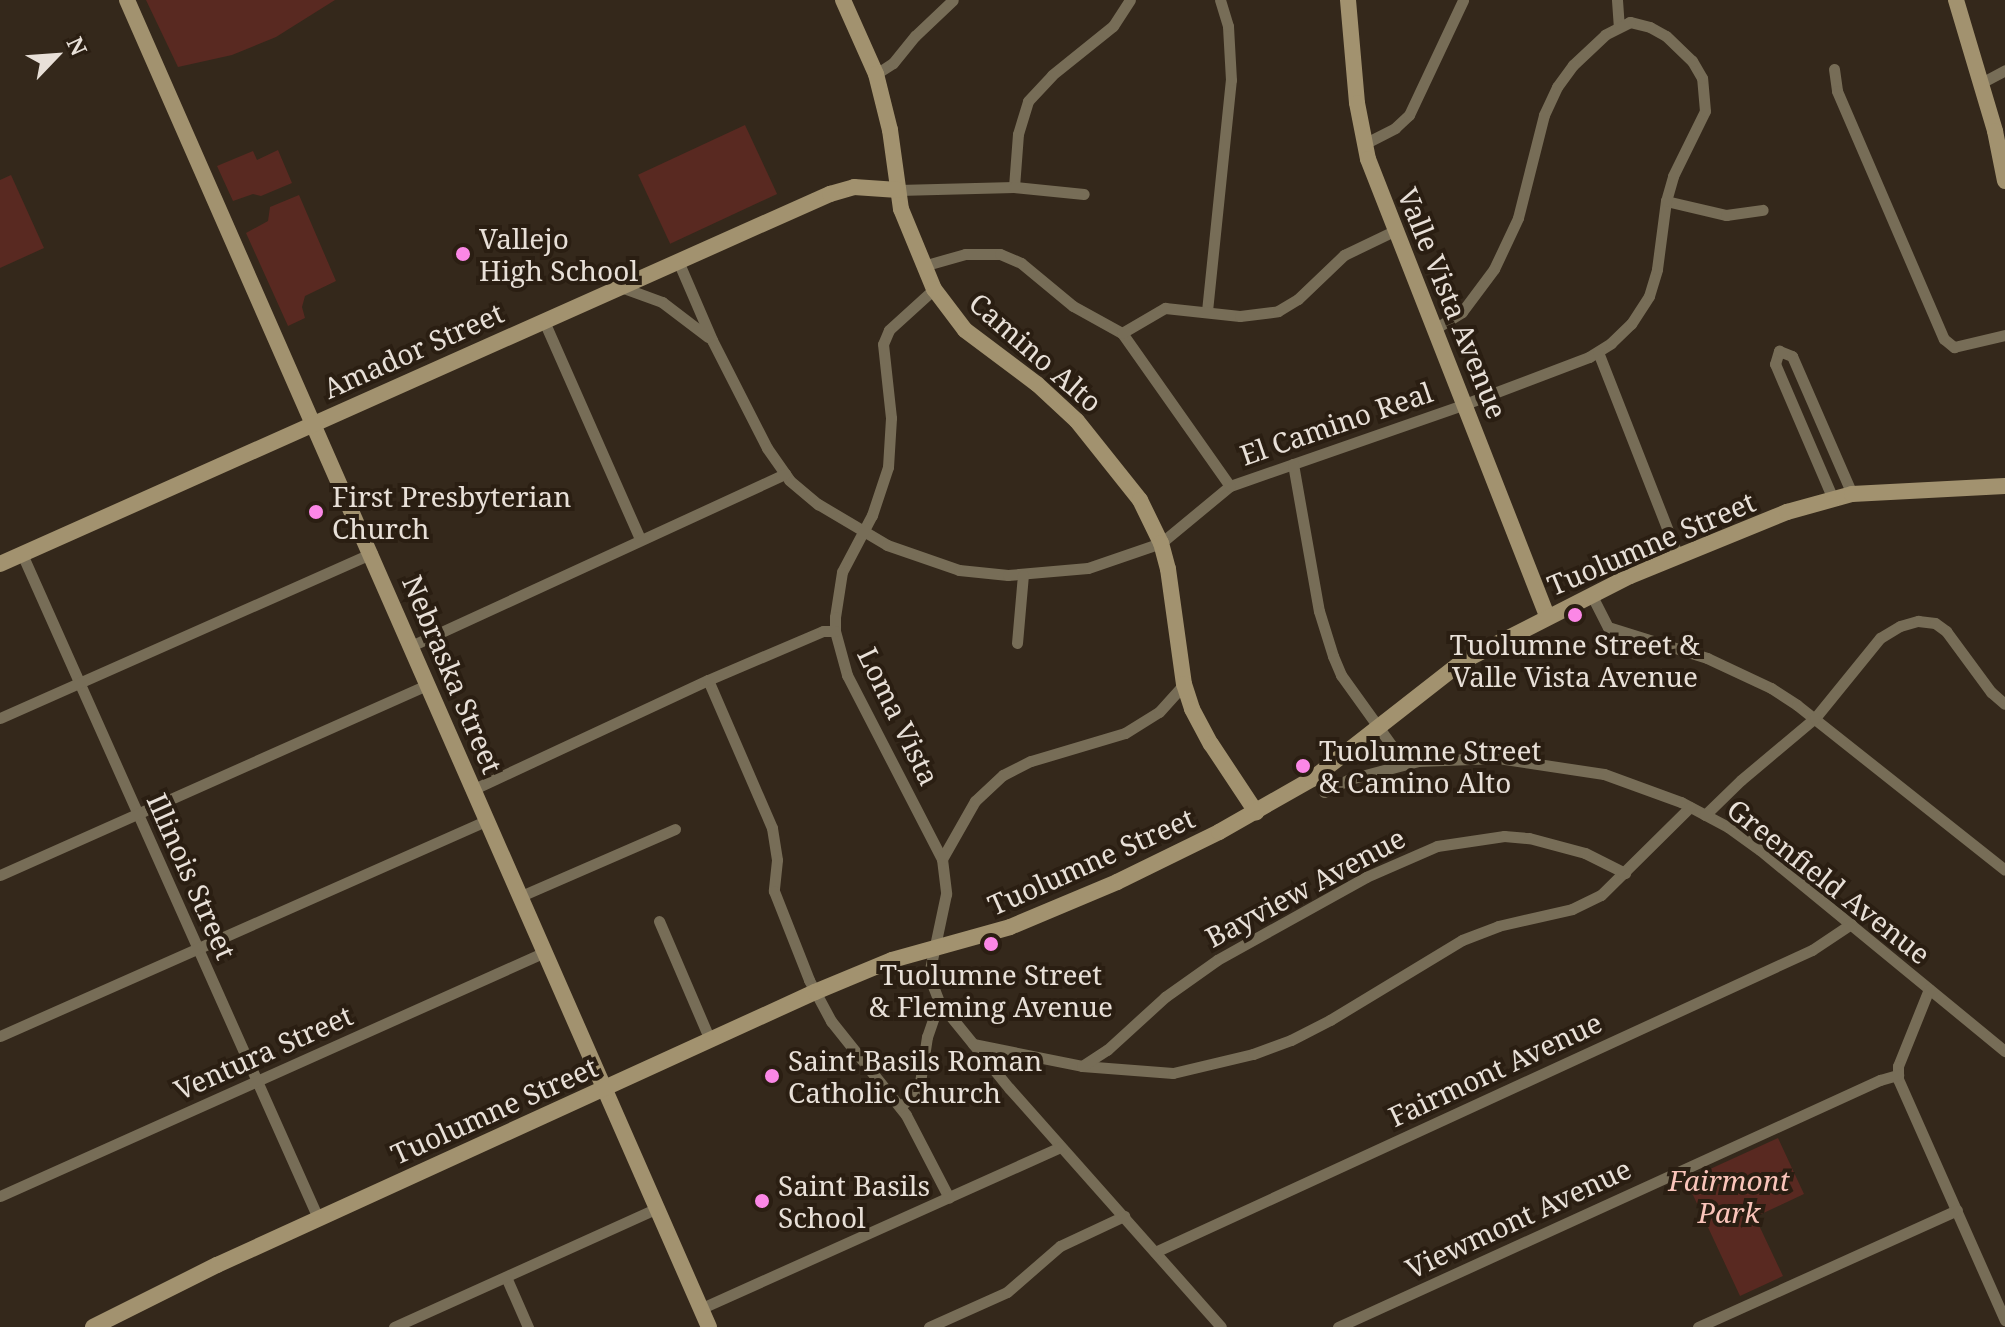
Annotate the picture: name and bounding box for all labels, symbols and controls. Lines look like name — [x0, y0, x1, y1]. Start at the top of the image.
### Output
north arrow — [16, 16, 96, 96]
text: N — [60, 32, 95, 60]
street label: Valle Vista Avenue — [1391, 183, 1515, 423]
place label: Vallejo High School — [479, 221, 638, 287]
marker: Vallejo High School — [454, 245, 472, 263]
street label: Camino Alto — [963, 285, 1109, 419]
street label: Amador Street — [318, 295, 508, 405]
street label: El Camino Real — [1235, 374, 1437, 472]
place label: First Presbyterian Church — [332, 479, 571, 545]
street label: Tuolumne Street — [1542, 484, 1760, 602]
marker: First Presbyterian Church — [307, 503, 325, 521]
street label: Nebraska Street — [396, 570, 510, 778]
marker: Tuolumne Street & Valle Vista Avenue — [1566, 606, 1584, 624]
place label: Tuolumne Street & Valle Vista Avenue — [1450, 627, 1700, 693]
street label: Loma Vista — [851, 642, 947, 790]
place label: Tuolumne Street & Camino Alto — [1319, 733, 1541, 799]
marker: Tuolumne Street & Camino Alto — [1294, 757, 1312, 775]
street label: Illinois Street — [140, 788, 244, 964]
street label: Greenfield Avenue — [1721, 791, 1937, 971]
street label: Tuolumne Street — [983, 800, 1199, 922]
street label: Bayview Avenue — [1200, 820, 1410, 954]
marker: Tuolumne Street & Fleming Avenue — [982, 935, 1000, 953]
place label: Tuolumne Street & Fleming Avenue — [869, 957, 1113, 1023]
street label: Ventura Street — [169, 998, 357, 1106]
street label: Fairmont Avenue — [1383, 1005, 1607, 1133]
place label: Saint Basils Roman Catholic Church — [788, 1043, 1042, 1109]
street label: Tuolumne Street — [386, 1049, 602, 1171]
marker: Saint Basils Roman Catholic Church — [763, 1067, 781, 1085]
street label: Viewmont Avenue — [1400, 1151, 1636, 1285]
park label: Fairmont Park — [1668, 1163, 1790, 1229]
place label: Saint Basils School — [778, 1168, 930, 1234]
marker: Saint Basils School — [753, 1192, 771, 1210]

